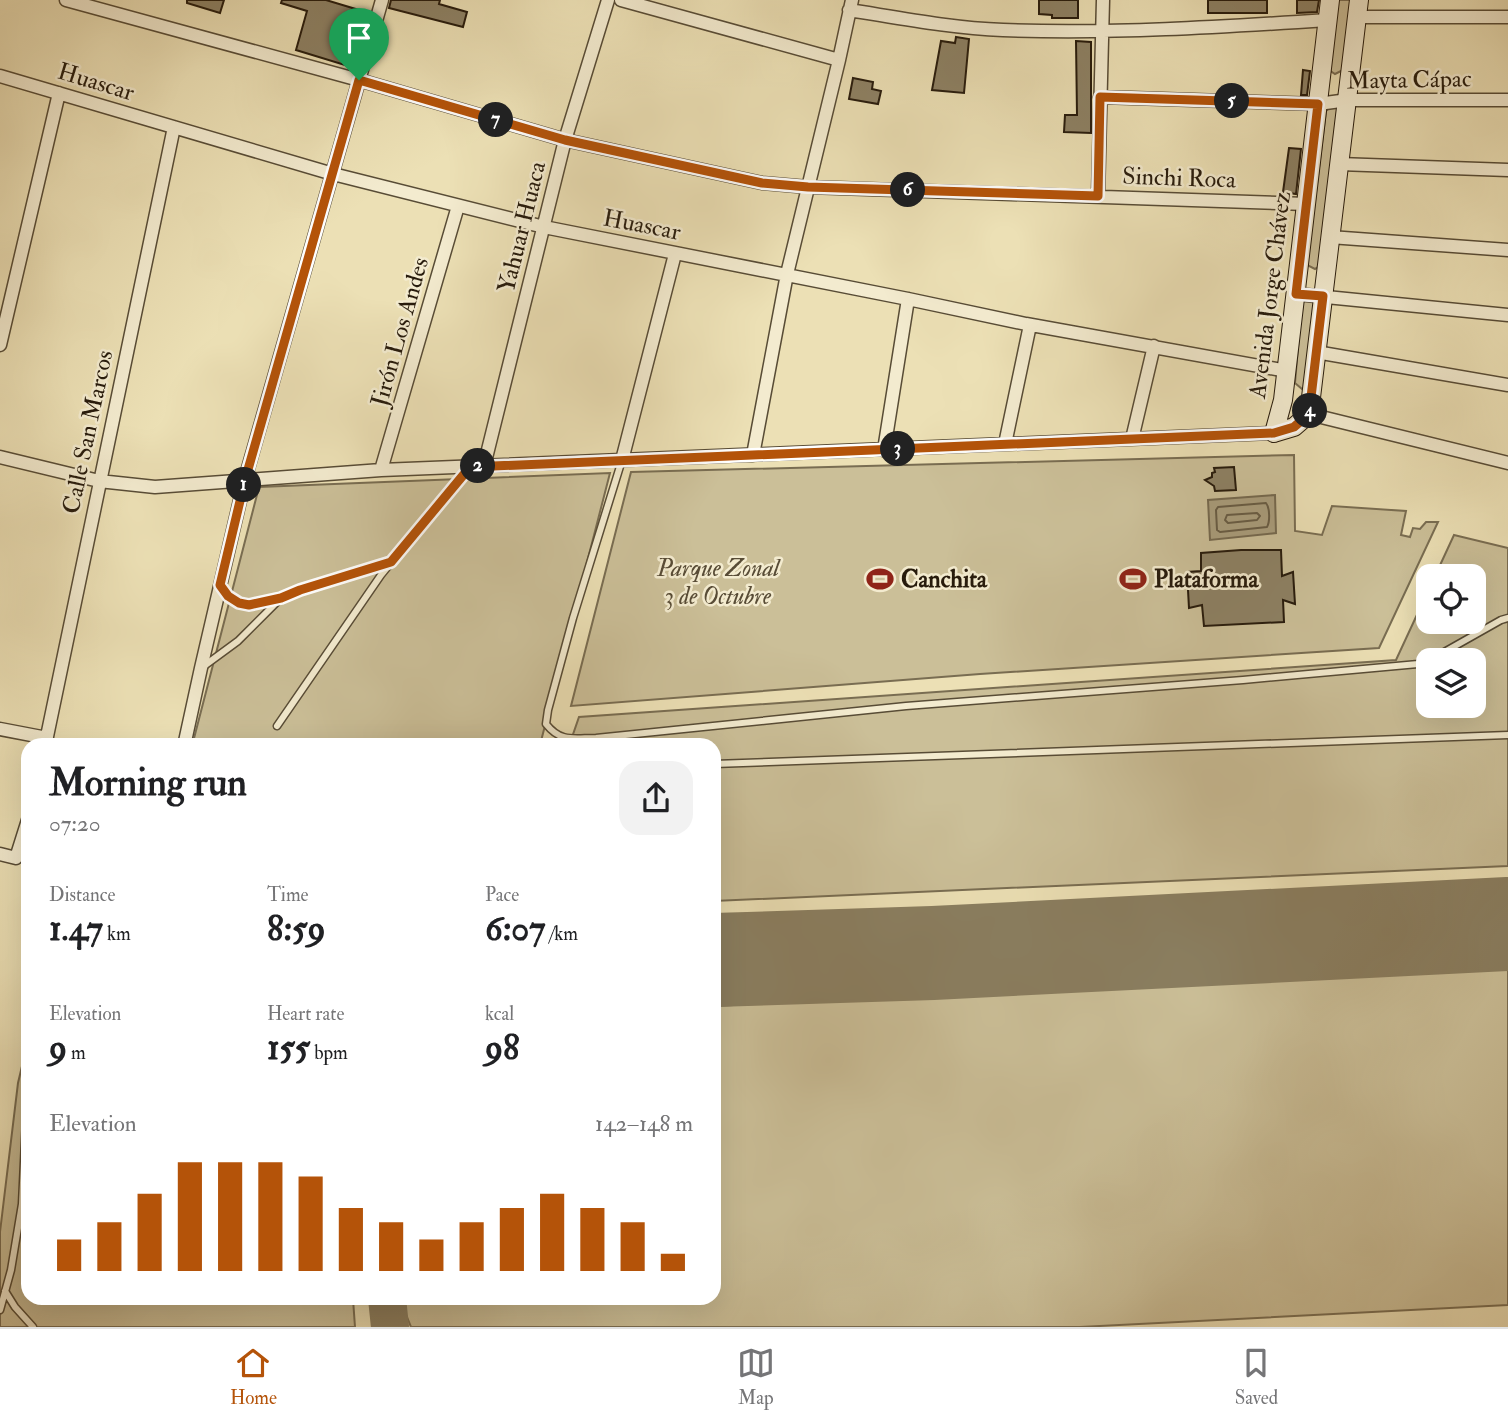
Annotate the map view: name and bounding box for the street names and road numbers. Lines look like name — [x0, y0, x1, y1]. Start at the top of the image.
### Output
street label: Huascar — [54, 56, 138, 108]
street label: Mayta Cápac — [1346, 63, 1472, 97]
street label: Yahuar Huaca — [491, 157, 554, 296]
street label: Sinchi Roca — [1122, 161, 1237, 196]
street label: Avenida Jorge Chávez — [1242, 189, 1298, 401]
street label: Huascar — [601, 202, 684, 248]
street label: Jirón Los Andes — [364, 254, 436, 411]
street label: Calle San Marcos — [56, 347, 120, 517]

